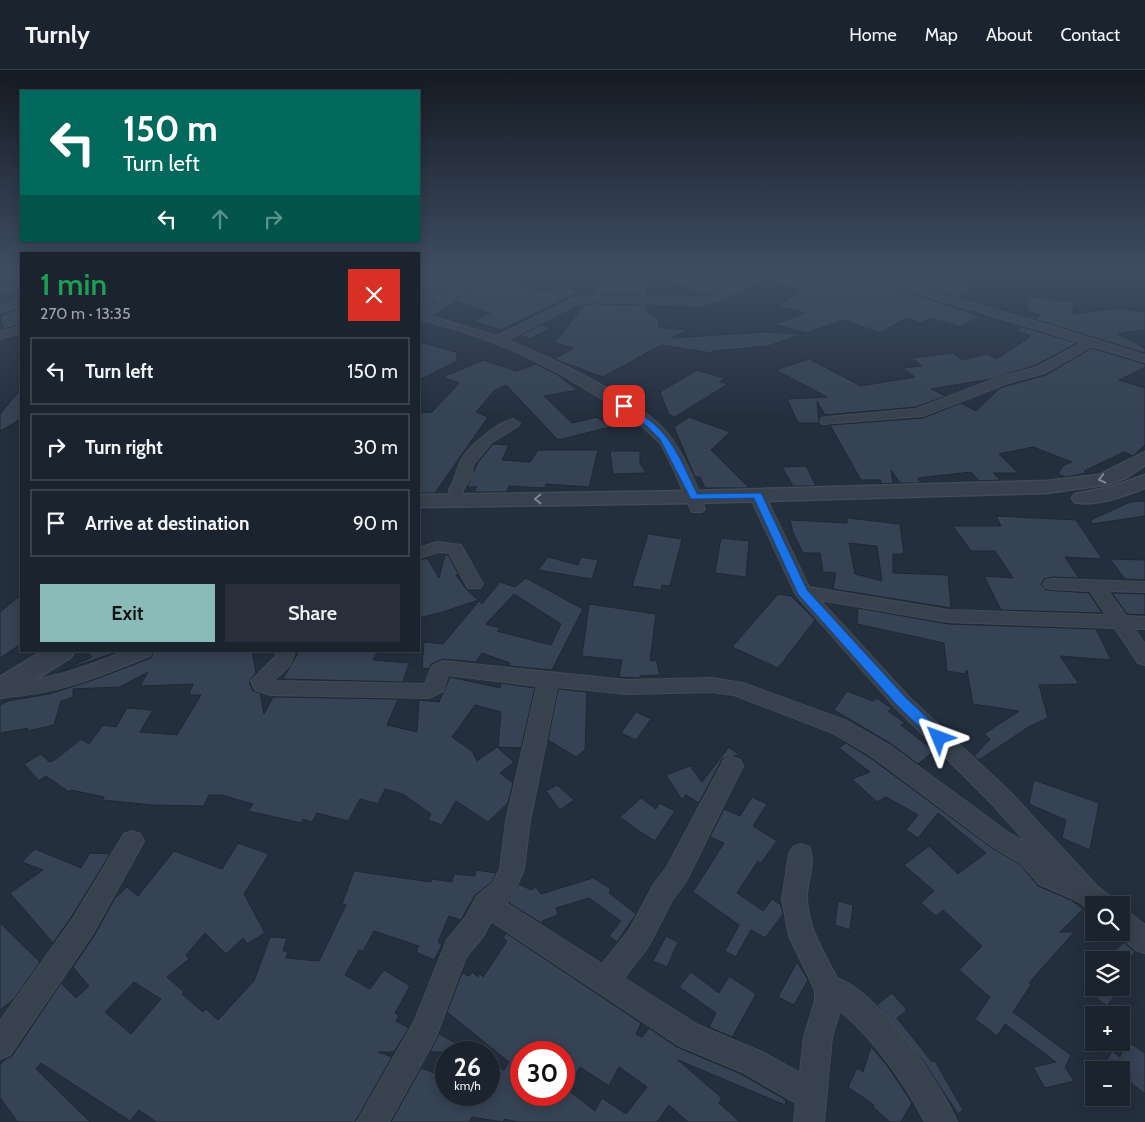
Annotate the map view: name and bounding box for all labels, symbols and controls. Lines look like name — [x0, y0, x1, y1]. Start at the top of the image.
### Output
text: Turnly — [25, 20, 90, 49]
text: Home — [849, 24, 897, 46]
text: Map — [925, 24, 958, 46]
text: About — [986, 24, 1032, 46]
text: Contact — [1060, 24, 1120, 46]
text: 150 m — [123, 107, 218, 150]
icon: left — [40, 110, 105, 175]
text: Turn left — [123, 150, 200, 177]
icon: left — [153, 205, 181, 233]
icon: ahead — [206, 205, 234, 233]
icon: right — [259, 205, 287, 233]
text: 1 min — [40, 266, 107, 303]
button: close — [348, 269, 400, 321]
text: 270 m · 13:35 — [40, 304, 131, 323]
icon: left — [42, 357, 70, 385]
text: Turn left — [85, 360, 153, 383]
text: 150 m — [347, 360, 398, 383]
pin — [603, 385, 645, 427]
icon: arrive — [610, 392, 638, 420]
icon: right — [42, 433, 70, 461]
text: Turn right — [85, 436, 163, 459]
text: 30 m — [354, 436, 398, 459]
one-way arrow — [1097, 473, 1106, 484]
one-way arrow — [533, 494, 541, 504]
icon: arrive — [42, 509, 70, 537]
text: Arrive at destination — [85, 512, 249, 535]
text: 90 m — [353, 512, 398, 535]
button: Exit — [40, 584, 215, 642]
button: Share — [225, 584, 400, 642]
position arrow — [912, 711, 964, 763]
map controls — [1085, 896, 1130, 1106]
button: search — [1085, 896, 1130, 941]
button: layers — [1085, 951, 1130, 996]
button: + — [1085, 1006, 1130, 1051]
speed limit sign: 30 — [510, 1041, 575, 1106]
text: 26 — [454, 1052, 481, 1082]
button: − — [1085, 1061, 1130, 1106]
text: km/h — [454, 1078, 481, 1093]

